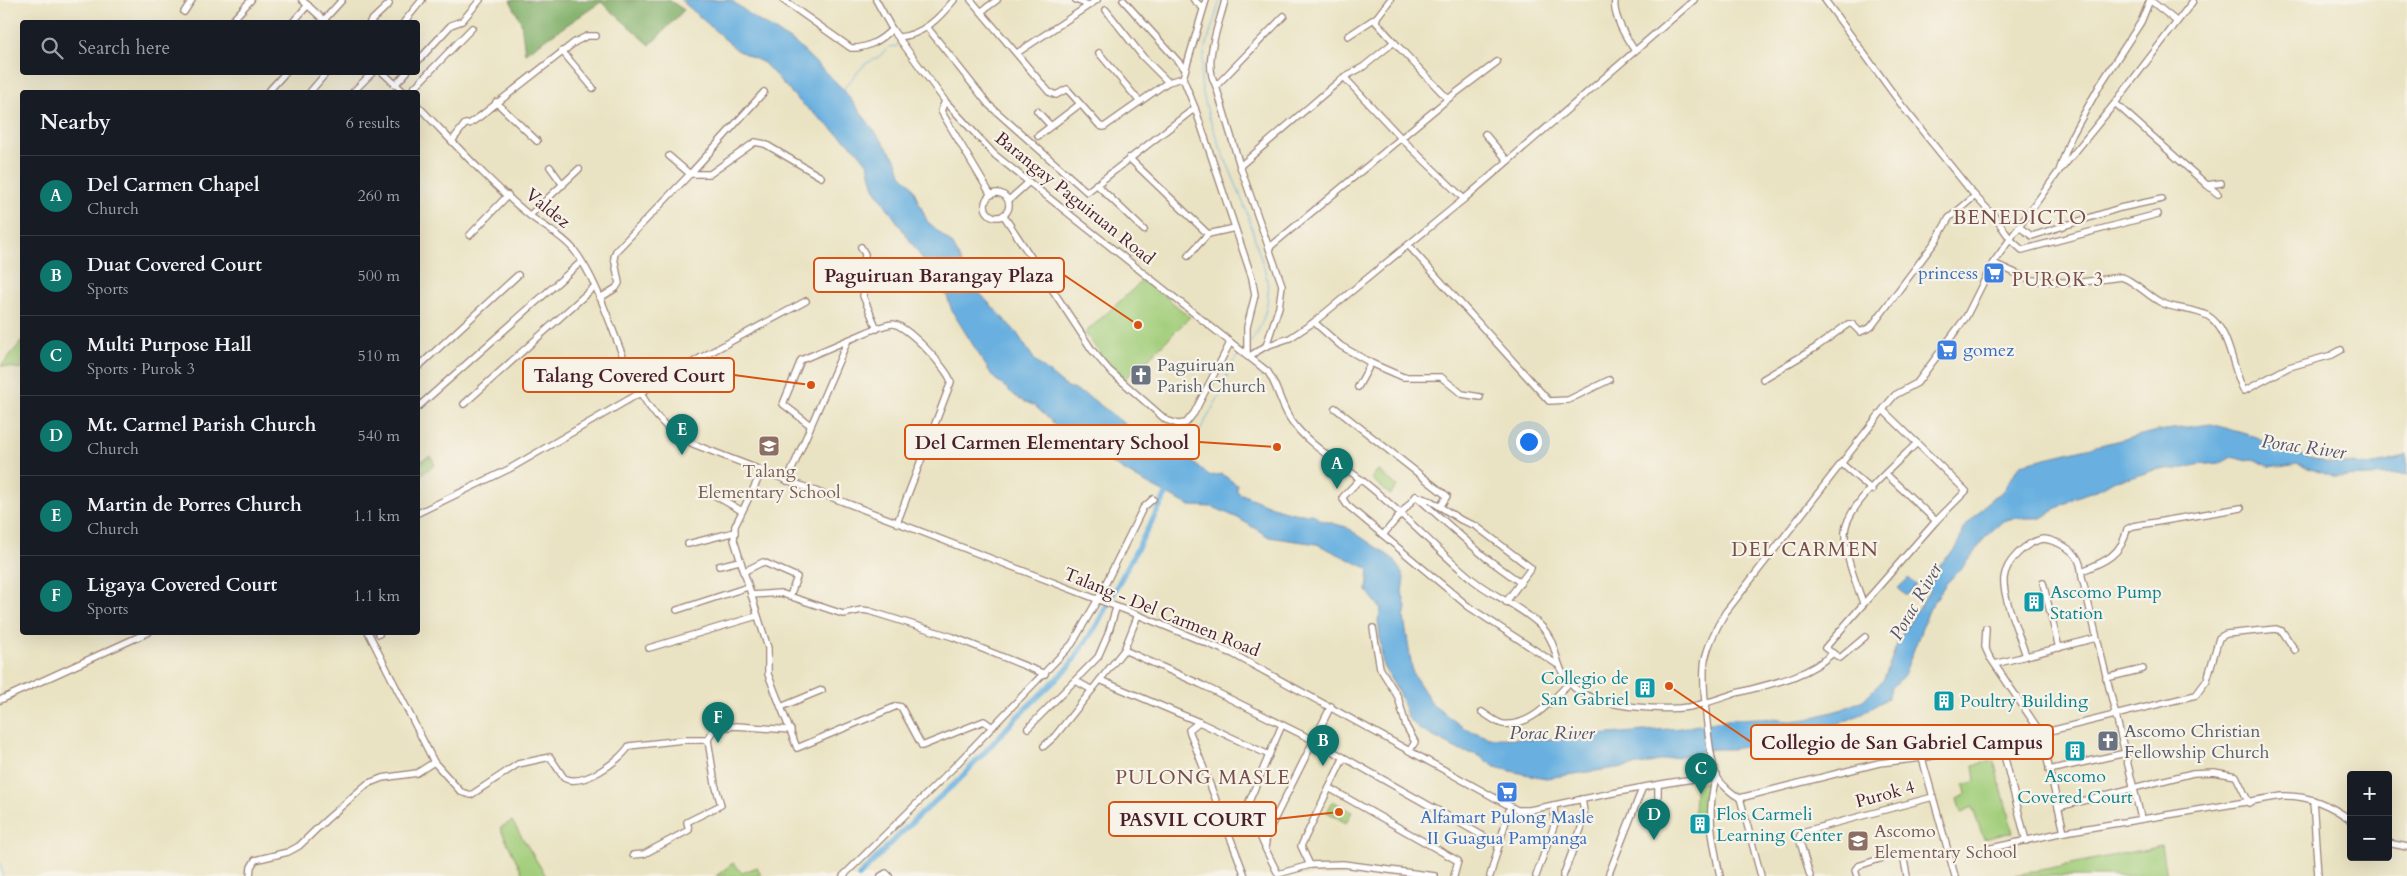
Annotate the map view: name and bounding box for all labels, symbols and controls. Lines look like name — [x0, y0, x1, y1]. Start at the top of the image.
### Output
search box — [20, 20, 420, 75]
icon: search — [38, 34, 66, 62]
text: Search here — [78, 35, 170, 61]
text: Nearby — [40, 108, 111, 137]
text: 6 results — [346, 112, 400, 134]
street label: Barangay Paguiruan Road — [989, 126, 1160, 271]
text: Del Carmen Chapel — [87, 172, 260, 198]
street label: Valdez — [520, 183, 576, 234]
text: A — [50, 185, 62, 207]
text: 260 m — [358, 185, 400, 207]
text: Church — [87, 198, 139, 220]
district label: BENEDICTO — [1953, 204, 2087, 231]
text: Duat Covered Court — [87, 252, 262, 278]
callout: Paguiruan Barangay Plaza — [814, 258, 1064, 292]
place label: princess — [1918, 261, 1978, 286]
supermarket icon: princess — [1982, 261, 2006, 285]
text: Paguiruan Barangay Plaza — [824, 263, 1054, 289]
text: B — [50, 265, 62, 287]
text: 500 m — [358, 265, 400, 287]
district label: PUROK 3 — [2012, 267, 2104, 293]
text: Sports — [87, 278, 128, 300]
text: Multi Purpose Hall — [87, 332, 252, 358]
supermarket icon: gomez — [1935, 338, 1959, 362]
place label: gomez — [1963, 338, 2014, 363]
text: C — [50, 345, 62, 367]
text: 510 m — [358, 345, 400, 367]
place label: Paguiruan Parish Church — [1157, 353, 1266, 399]
text: Sports · Purok 3 — [87, 358, 195, 380]
callout: Talang Covered Court — [523, 358, 734, 392]
text: Talang Covered Court — [533, 363, 725, 389]
church icon: Paguiruan Parish Church — [1129, 363, 1153, 387]
text: Mt. Carmel Parish Church — [87, 412, 316, 438]
pin: E — [666, 414, 698, 455]
text: D — [49, 425, 63, 447]
text: 540 m — [358, 425, 400, 447]
callout: Del Carmen Elementary School — [905, 425, 1199, 459]
water label: Porac River — [2260, 428, 2349, 466]
your location — [1516, 429, 1542, 455]
text: Del Carmen Elementary School — [915, 430, 1190, 456]
school or university icon: Talang Elementary School — [757, 434, 781, 458]
text: Church — [87, 438, 139, 460]
pin: A — [1321, 448, 1353, 489]
place label: Talang Elementary School — [697, 459, 841, 505]
text: Martin de Porres Church — [87, 492, 302, 518]
text: E — [51, 505, 61, 527]
text: 1.1 km — [353, 505, 400, 527]
text: Church — [87, 518, 139, 540]
district label: DEL CARMEN — [1731, 536, 1879, 563]
water label: Porac River — [1883, 557, 1949, 645]
street label: Talang - Del Carmen Road — [1060, 562, 1264, 663]
text: Ligaya Covered Court — [87, 572, 277, 598]
place label: Ascomo Pump Station — [2050, 580, 2162, 626]
text: F — [51, 585, 61, 607]
text: 1.1 km — [353, 585, 400, 607]
building icon: Ascomo Pump Station — [2022, 590, 2046, 614]
text: Sports — [87, 598, 128, 620]
place label: Collegio de San Gabriel — [1541, 666, 1629, 712]
building icon: Collegio de San Gabriel — [1633, 676, 1657, 700]
building icon: Poultry Building — [1932, 689, 1956, 713]
place label: Poultry Building — [1960, 689, 2089, 714]
pin: F — [702, 702, 734, 743]
place label: Ascomo Christian Fellowship Church — [2124, 719, 2269, 765]
water label: Porac River — [1509, 720, 1595, 746]
pin: B — [1307, 725, 1339, 766]
callout: Collegio de San Gabriel Campus — [1751, 725, 2053, 759]
church icon: Ascomo Christian Fellowship Church — [2096, 729, 2120, 753]
text: Collegio de San Gabriel Campus — [1761, 730, 2043, 756]
building icon: Ascomo Covered Court — [2063, 739, 2087, 763]
pin: C — [1685, 753, 1717, 794]
district label: PULONG MASLE — [1115, 764, 1291, 791]
place label: Ascomo Covered Court — [2017, 764, 2133, 810]
map controls — [2347, 771, 2392, 861]
button: + — [2347, 771, 2392, 816]
street label: Purok 4 — [1853, 775, 1918, 814]
supermarket icon: Alfamart Pulong Masle II Guagua Pampanga — [1495, 780, 1519, 804]
pin: D — [1638, 799, 1670, 840]
callout: PASVIL COURT — [1109, 802, 1276, 836]
place label: Flos Carmeli Learning Center — [1716, 802, 1843, 848]
place label: Alfamart Pulong Masle II Guagua Pampanga — [1420, 805, 1594, 851]
text: PASVIL COURT — [1119, 807, 1267, 833]
building icon: Flos Carmeli Learning Center — [1688, 812, 1712, 836]
button: − — [2347, 816, 2392, 861]
place label: Ascomo Elementary School — [1874, 819, 2017, 865]
school or university icon: Ascomo Elementary School — [1846, 829, 1870, 853]

